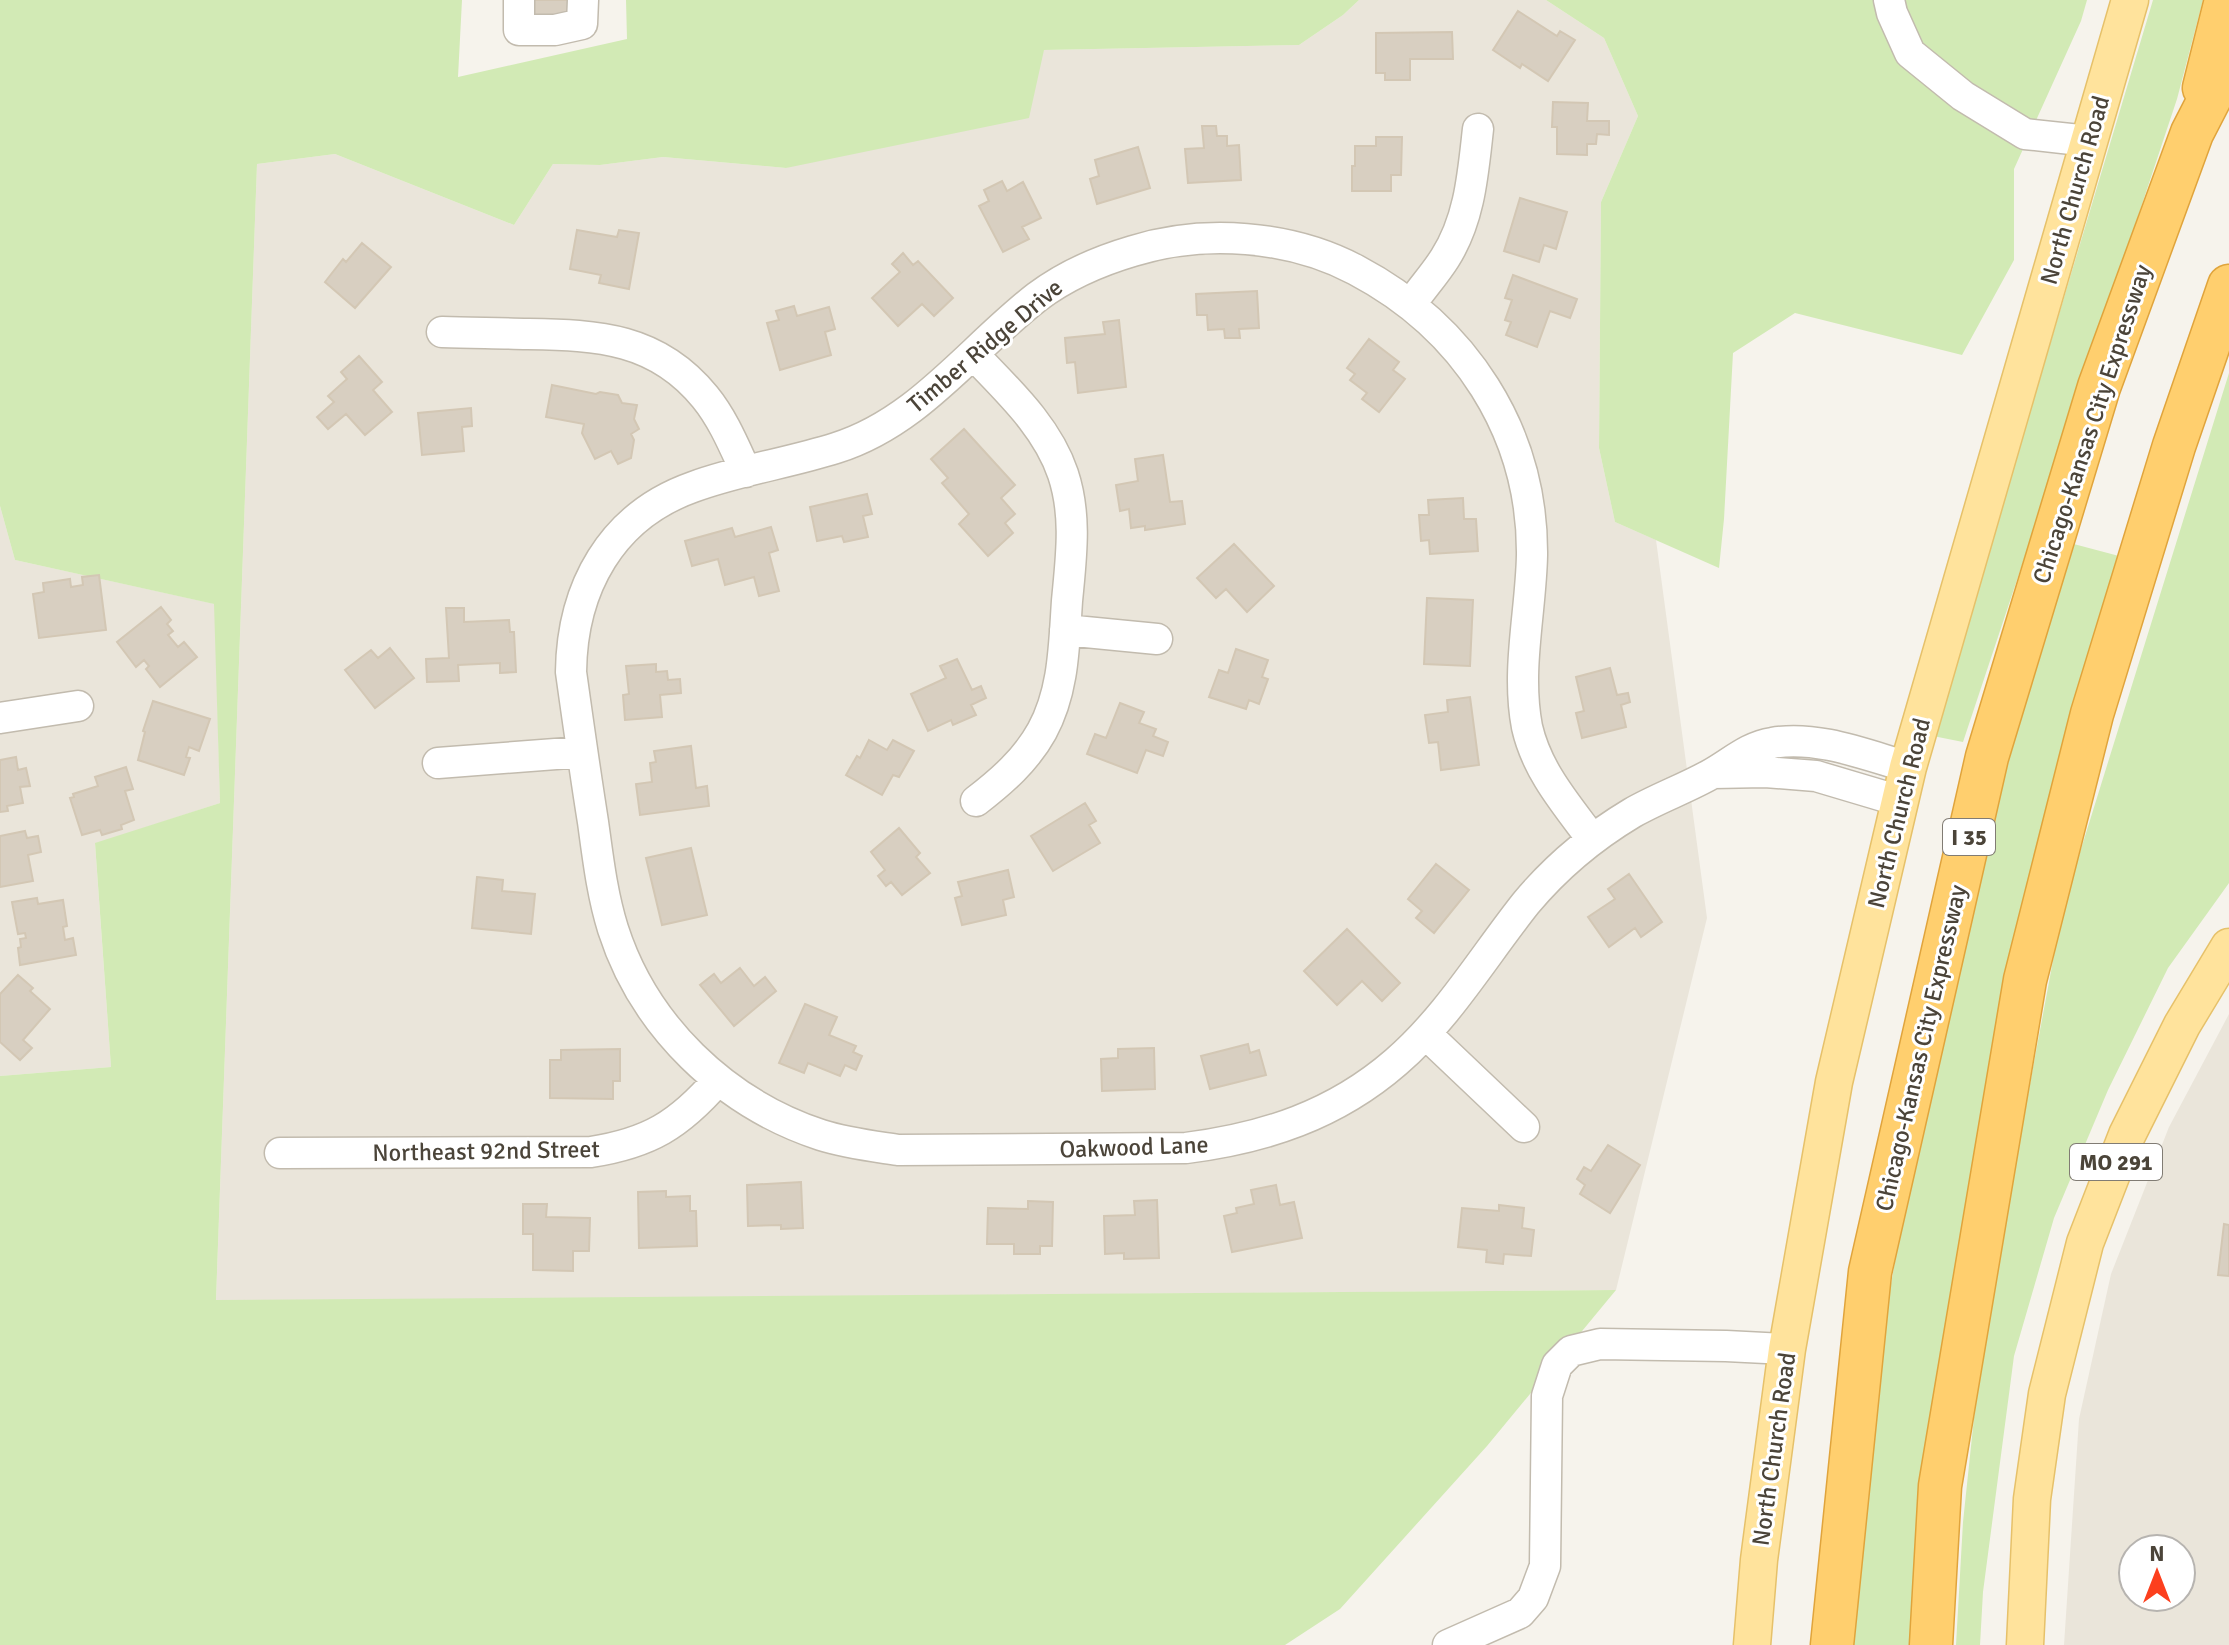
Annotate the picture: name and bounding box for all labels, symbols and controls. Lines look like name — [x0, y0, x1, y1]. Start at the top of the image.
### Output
street label: North Church Road — [2034, 92, 2116, 288]
street label: Chicago-Kansas City Expressway — [2026, 261, 2158, 587]
street label: Timber Ridge Drive — [901, 272, 1069, 420]
street label: North Church Road — [1861, 715, 1937, 911]
road number: I 35 — [1943, 819, 1995, 855]
street label: Chicago-Kansas City Expressway — [1869, 882, 1973, 1214]
street label: Oakwood Lane — [1059, 1129, 1209, 1165]
street label: Northeast 92nd Street — [372, 1134, 600, 1168]
road number: MO 291 — [2070, 1144, 2162, 1180]
street label: North Church Road — [1746, 1350, 1802, 1548]
north arrow — [2117, 1533, 2197, 1613]
text: N — [2149, 1540, 2165, 1567]

